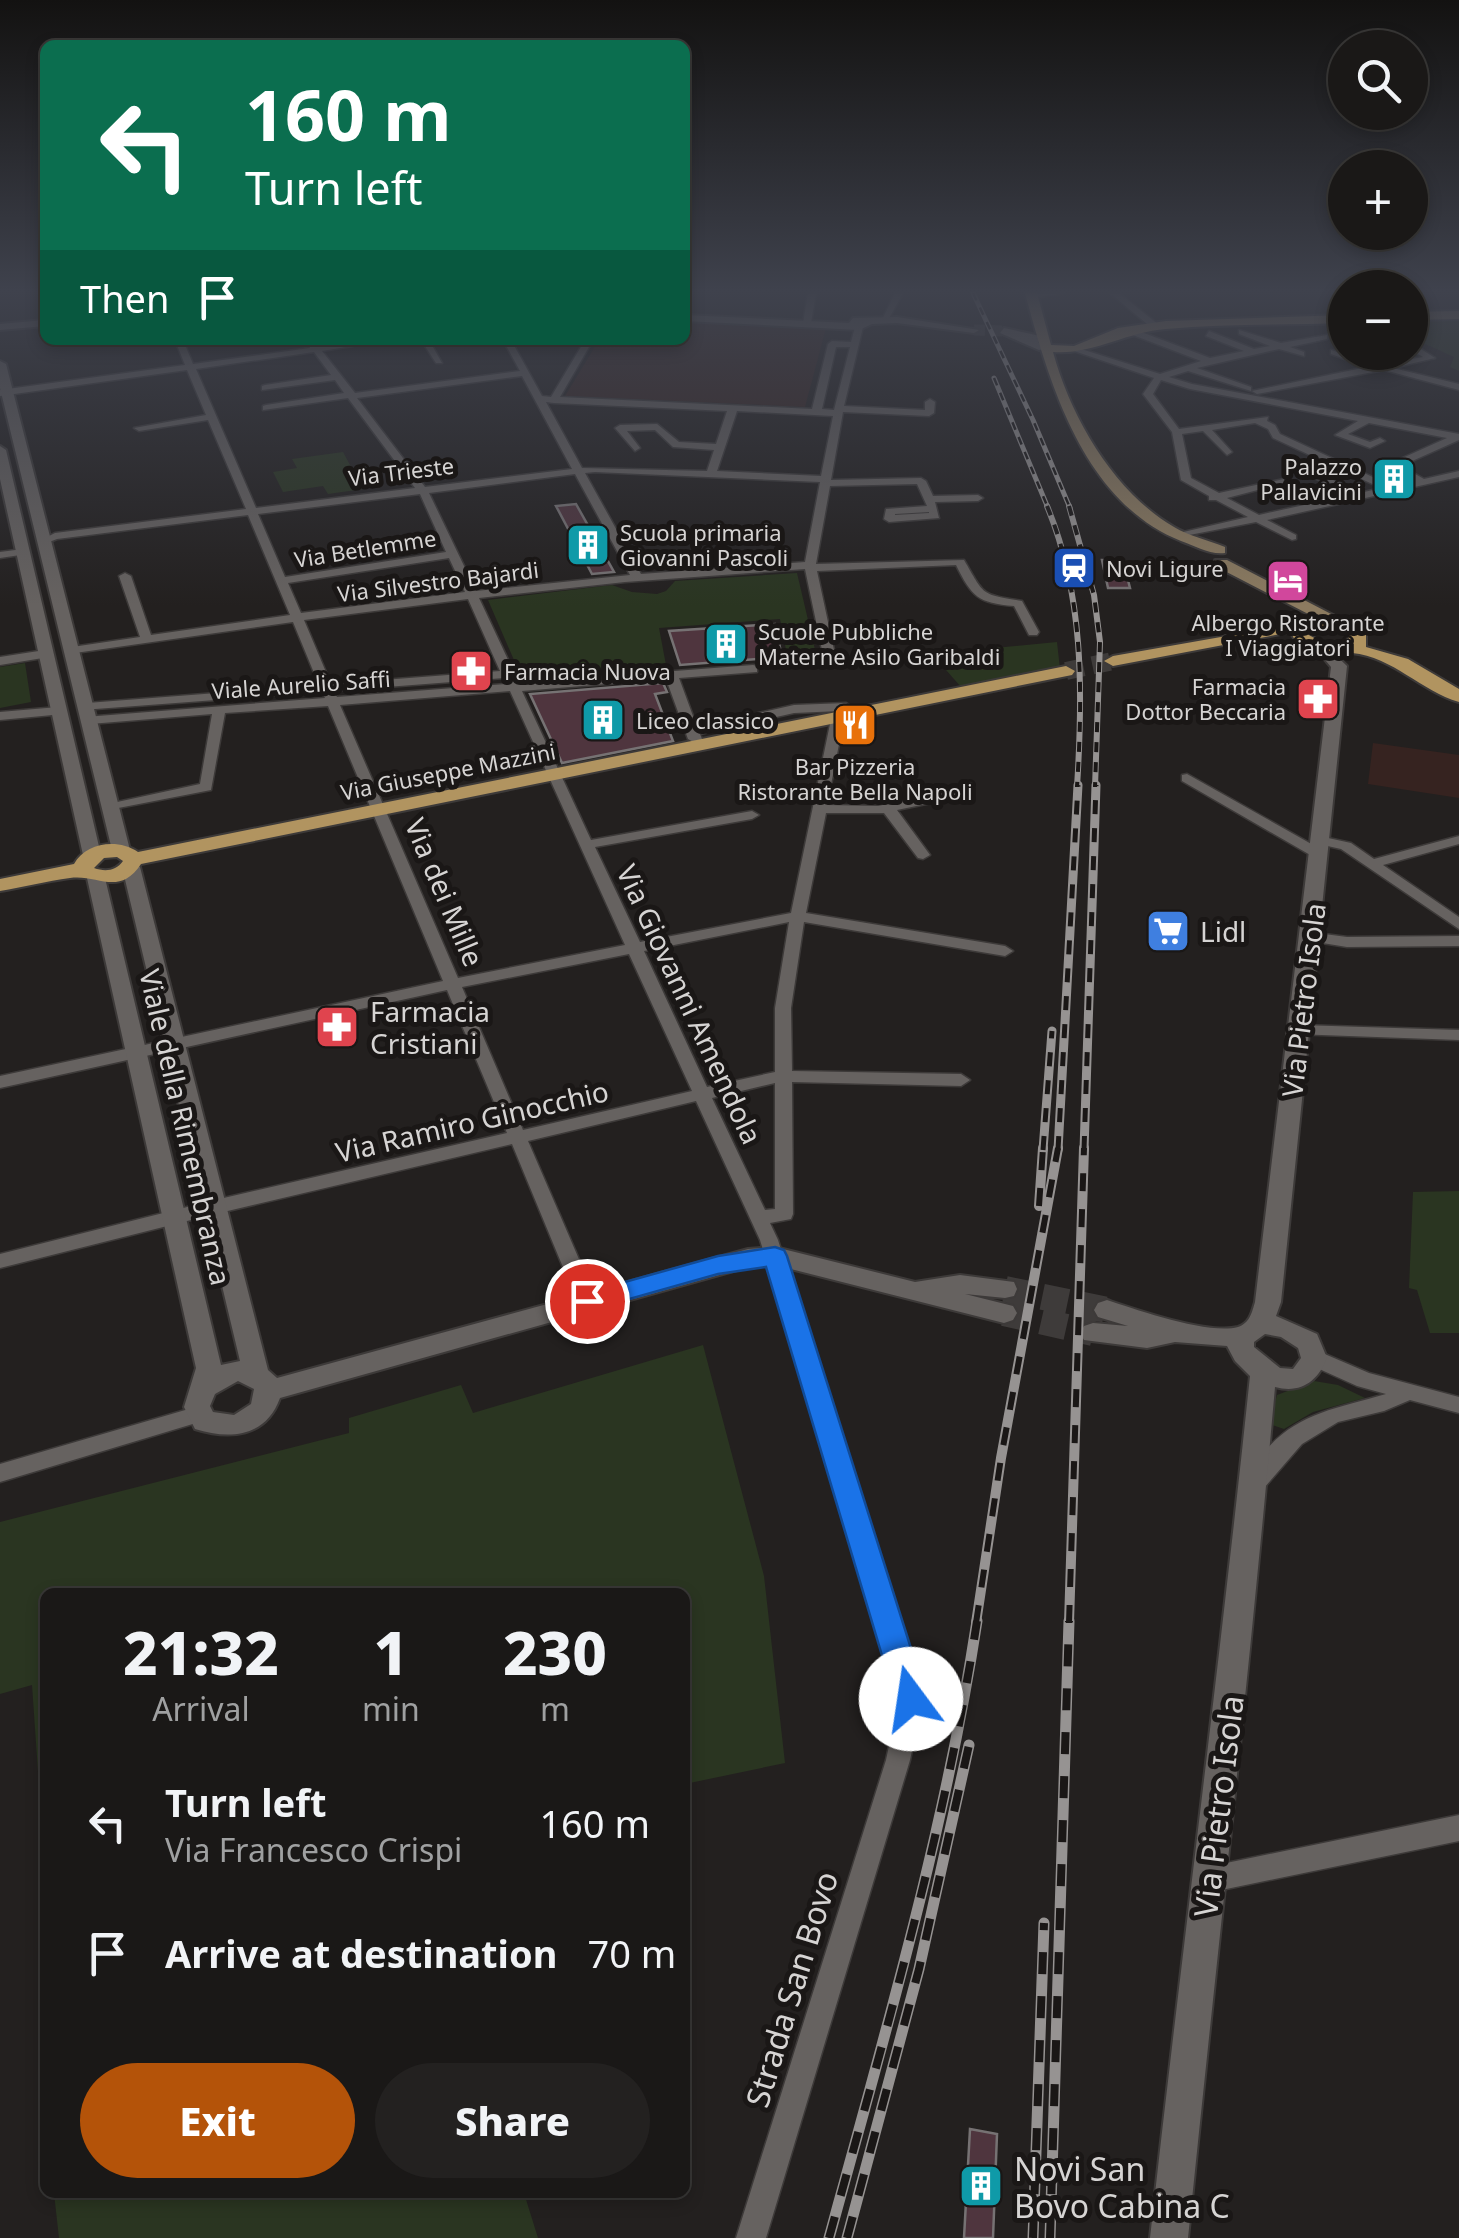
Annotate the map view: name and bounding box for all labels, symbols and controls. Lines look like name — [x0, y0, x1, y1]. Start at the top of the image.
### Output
map controls — [1328, 30, 1428, 370]
button: search — [1328, 30, 1428, 130]
text: 160 m — [245, 66, 452, 162]
icon: left — [80, 80, 210, 210]
button: + — [1328, 150, 1428, 250]
text: Turn left — [245, 157, 422, 218]
icon: arrive — [190, 270, 245, 325]
button: − — [1328, 270, 1428, 370]
text: Then — [80, 272, 170, 324]
street label: Via Trieste — [346, 450, 456, 492]
place label: Palazzo Pallavicini — [1260, 451, 1362, 506]
building icon: Palazzo Pallavicini — [1371, 456, 1417, 502]
place label: Scuola primaria Giovanni Pascoli — [620, 517, 788, 572]
street label: Via Betlemme — [292, 522, 438, 574]
building icon: Scuola primaria Giovanni Pascoli — [565, 522, 611, 568]
station icon: Novi Ligure — [1051, 545, 1097, 591]
place label: Novi Ligure — [1106, 553, 1224, 583]
street label: Via Silvestro Bajardi — [336, 554, 540, 608]
hotel icon: Albergo Ristorante I Viaggiatori — [1265, 558, 1311, 604]
place label: Albergo Ristorante I Viaggiatori — [1191, 607, 1385, 662]
place label: Scuole Pubbliche Materne Asilo Garibaldi — [758, 616, 1000, 671]
building icon: Scuole Pubbliche Materne Asilo Garibaldi — [703, 621, 749, 667]
pharmacy icon: Farmacia Nuova — [448, 648, 494, 694]
place label: Farmacia Nuova — [504, 656, 671, 686]
street label: Viale Aurelio Saffi — [210, 663, 392, 705]
place label: Farmacia Dottor Beccaria — [1125, 671, 1286, 726]
pharmacy icon: Farmacia Dottor Beccaria — [1295, 676, 1341, 722]
building icon: Liceo classico — [580, 697, 626, 743]
restaurant icon: Bar Pizzeria Ristorante Bella Napoli — [832, 702, 878, 748]
place label: Liceo classico — [636, 705, 774, 735]
street label: Via Giuseppe Mazzini — [338, 735, 558, 807]
place label: Bar Pizzeria Ristorante Bella Napoli — [737, 751, 973, 806]
street label: Via dei Mille — [397, 812, 493, 972]
street label: Via Giovanni Amendola — [608, 858, 772, 1150]
street label: Via Pietro Isola — [1272, 901, 1334, 1099]
supermarket icon: Lidl — [1145, 908, 1191, 954]
place label: Lidl — [1200, 912, 1246, 950]
street label: Viale della Rimembranza — [131, 965, 241, 1289]
place label: Farmacia Cristiani — [370, 992, 490, 1062]
pharmacy icon: Farmacia Cristiani — [314, 1004, 360, 1050]
street label: Via Ramiro Ginocchio — [332, 1071, 612, 1171]
pin — [545, 1259, 630, 1344]
icon: arrive — [560, 1274, 615, 1329]
text: 21:32 — [123, 1611, 279, 1693]
text: 1 — [374, 1611, 408, 1693]
text: 230 — [503, 1611, 607, 1693]
position arrow — [859, 1647, 963, 1751]
text: Arrival — [152, 1687, 250, 1730]
text: min — [362, 1687, 420, 1730]
text: m — [540, 1687, 570, 1730]
street label: Via Pietro Isola — [1183, 1693, 1253, 1919]
text: Turn left — [165, 1776, 327, 1828]
icon: left — [80, 1796, 135, 1851]
text: 160 m — [539, 1797, 650, 1849]
text: Via Francesco Crispi — [165, 1828, 462, 1871]
street label: Strada San Bovo — [735, 1866, 847, 2112]
icon: arrive — [80, 1926, 135, 1981]
text: Arrive at destination — [165, 1927, 557, 1979]
text: 70 m — [587, 1927, 676, 1979]
button: Exit — [80, 2063, 355, 2178]
button: Share — [375, 2063, 650, 2178]
place label: Novi San Bovo Cabina C — [1014, 2147, 1230, 2227]
building icon: Novi San Bovo Cabina C — [958, 2163, 1004, 2209]

